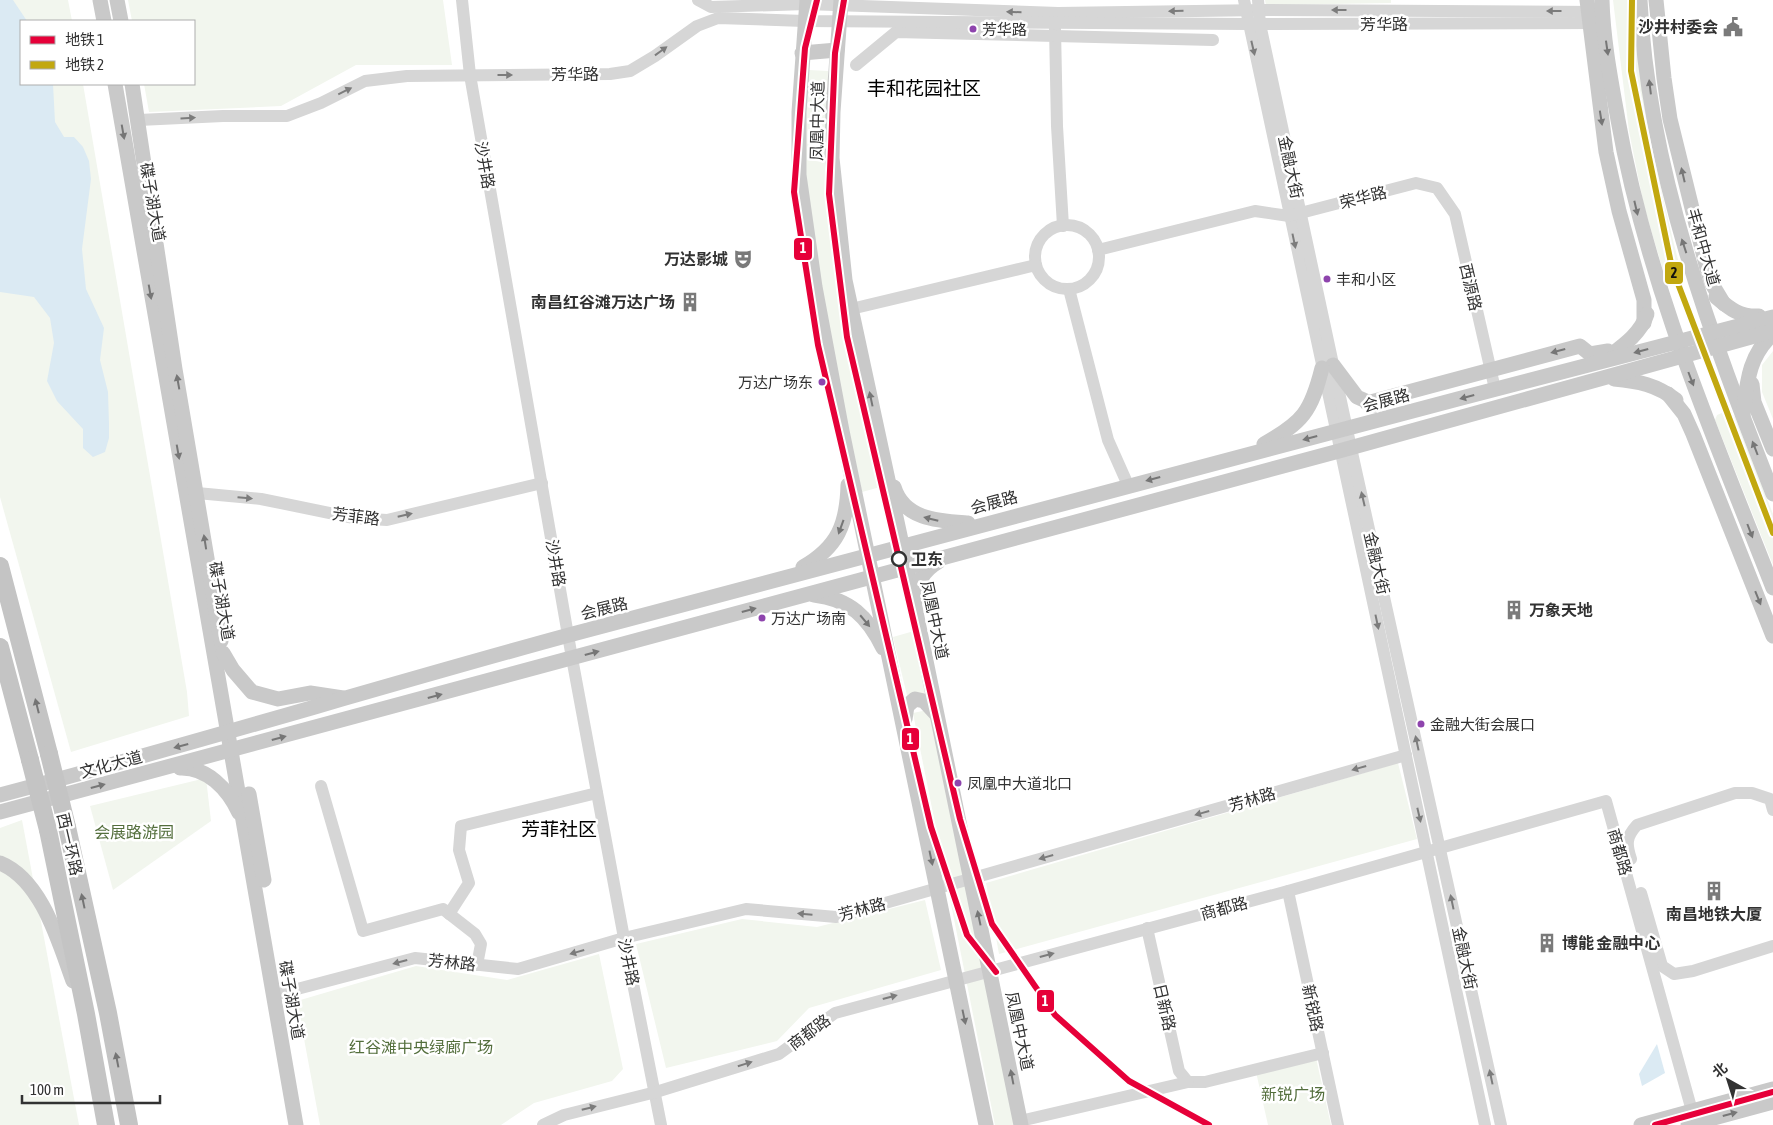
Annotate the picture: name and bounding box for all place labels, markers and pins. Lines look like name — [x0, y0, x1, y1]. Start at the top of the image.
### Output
public building icon: 沙井村委会 — [1722, 16, 1744, 38]
place label: 沙井村委会 — [1638, 18, 1718, 36]
place label: 芳华路 — [982, 21, 1027, 38]
marker: 芳华路 — [968, 24, 978, 34]
theatre icon: 万达影城 — [732, 248, 754, 270]
place label: 万达影城 — [664, 250, 728, 268]
place label: 丰和小区 — [1336, 271, 1396, 288]
marker: 丰和小区 — [1322, 274, 1332, 284]
building icon: 南昌红谷滩万达广场 — [679, 291, 701, 313]
place label: 南昌红谷滩万达广场 — [531, 293, 675, 311]
place label: 万达广场东 — [738, 374, 813, 391]
marker: 万达广场东 — [817, 377, 827, 387]
place label: 卫东 — [911, 550, 943, 568]
marker: 卫东 — [891, 551, 907, 567]
building icon: 万象天地 — [1503, 599, 1525, 621]
place label: 万象天地 — [1529, 601, 1593, 619]
place label: 万达广场南 — [771, 610, 846, 627]
marker: 万达广场南 — [757, 613, 767, 623]
place label: 金融大街会展口 — [1430, 716, 1535, 733]
marker: 金融大街会展口 — [1416, 719, 1426, 729]
place label: 凤凰中大道北口 — [967, 775, 1072, 792]
marker: 凤凰中大道北口 — [953, 778, 963, 788]
building icon: 南昌地铁大厦 — [1703, 880, 1725, 902]
place label: 南昌地铁大厦 — [1666, 905, 1762, 923]
building icon: 博能 金融中心 — [1536, 932, 1558, 954]
place label: 博能 金融中心 — [1562, 934, 1660, 952]

